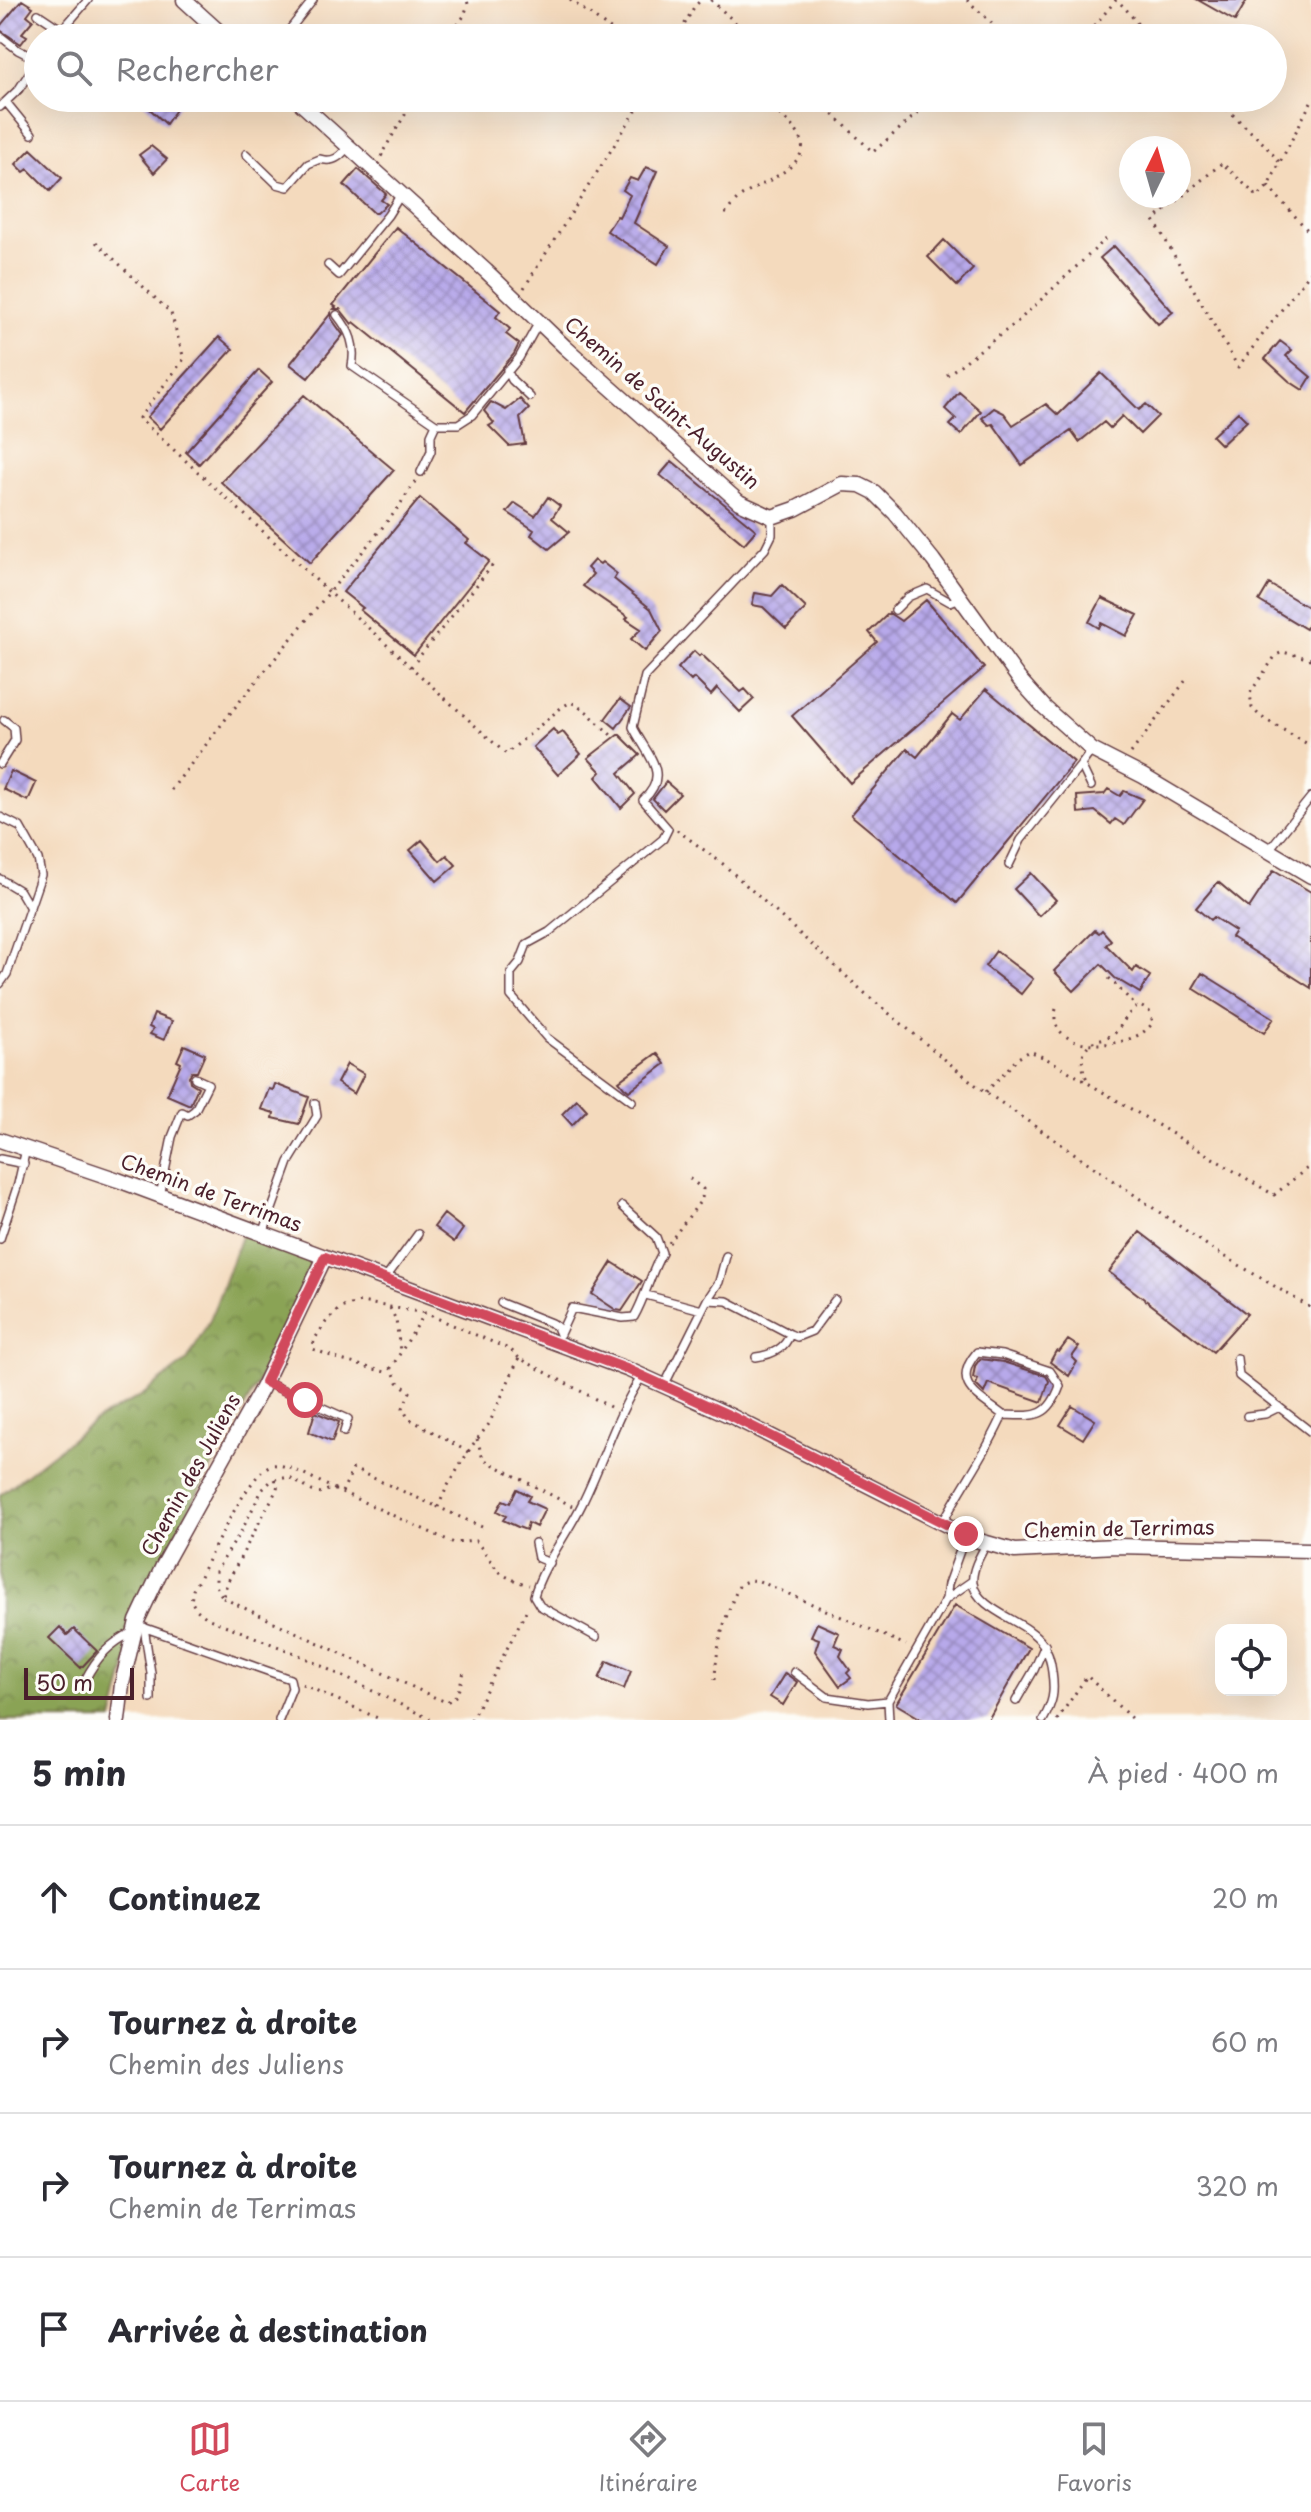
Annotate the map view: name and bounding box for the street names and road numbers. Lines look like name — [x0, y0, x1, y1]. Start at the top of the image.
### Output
street label: Chemin de Saint-Augustin — [558, 309, 767, 496]
street label: Chemin de Terrimas — [117, 1145, 306, 1239]
street label: Chemin des Juliens — [133, 1388, 247, 1561]
street label: Chemin de Terrimas — [1023, 1511, 1215, 1545]

